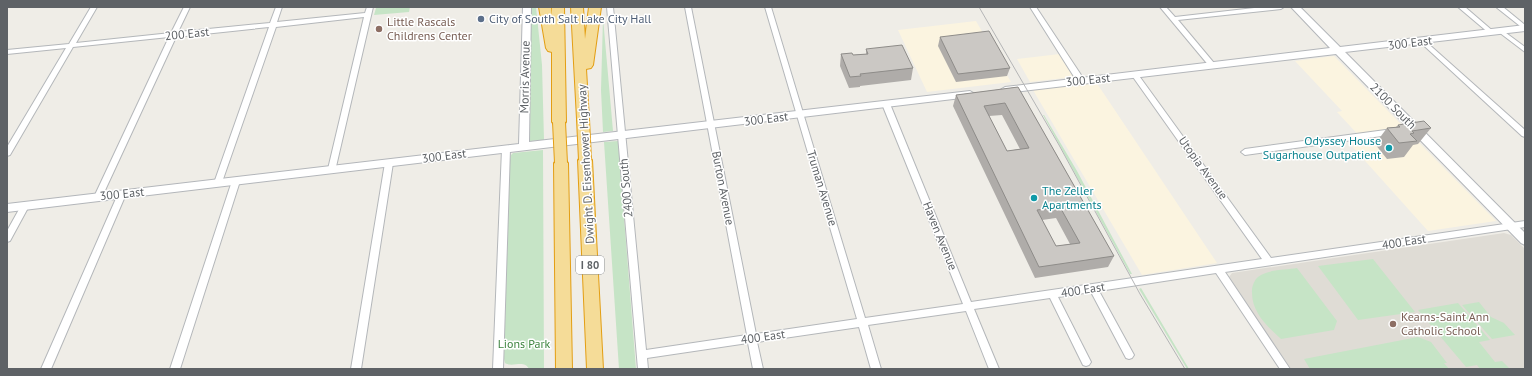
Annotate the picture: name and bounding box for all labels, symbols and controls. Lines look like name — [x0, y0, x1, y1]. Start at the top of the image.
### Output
place label: City of South Salt Lake City Hall — [489, 11, 652, 26]
place label: Little Rascals Childrens Center — [387, 14, 472, 43]
marker: City of South Salt Lake City Hall — [476, 14, 486, 24]
street label: 200 East — [164, 24, 210, 43]
marker: Little Rascals Childrens Center — [374, 24, 384, 34]
street label: 300 East — [1387, 32, 1433, 53]
street label: Morris Avenue — [516, 41, 533, 113]
street label: 300 East — [1065, 70, 1111, 89]
street label: 2100 South — [1367, 79, 1420, 132]
street label: Dwight D. Eisenhower Highway — [574, 84, 597, 244]
street label: 300 East — [743, 108, 789, 129]
street label: Utopia Avenue — [1176, 133, 1231, 202]
place label: Odyssey House Sugarhouse Outpatient — [1263, 133, 1381, 162]
marker: Odyssey House Sugarhouse Outpatient — [1384, 143, 1394, 153]
street label: 300 East — [421, 145, 467, 166]
street label: Truman Avenue — [804, 148, 841, 228]
street label: Burton Avenue — [709, 150, 738, 226]
street label: 2400 South — [615, 158, 636, 218]
place label: The Zeller Apartments — [1042, 183, 1102, 212]
street label: 300 East — [99, 184, 145, 203]
marker: The Zeller Apartments — [1029, 193, 1039, 203]
street label: Haven Avenue — [920, 199, 961, 272]
street label: 400 East — [1381, 231, 1427, 252]
road number: I 80 — [576, 256, 604, 274]
street label: 400 East — [1060, 279, 1106, 300]
place label: Kearns-Saint Ann Catholic School — [1401, 309, 1489, 338]
marker: Kearns-Saint Ann Catholic School — [1388, 319, 1398, 329]
street label: 400 East — [740, 326, 786, 347]
park label: Lions Park — [498, 336, 551, 351]

